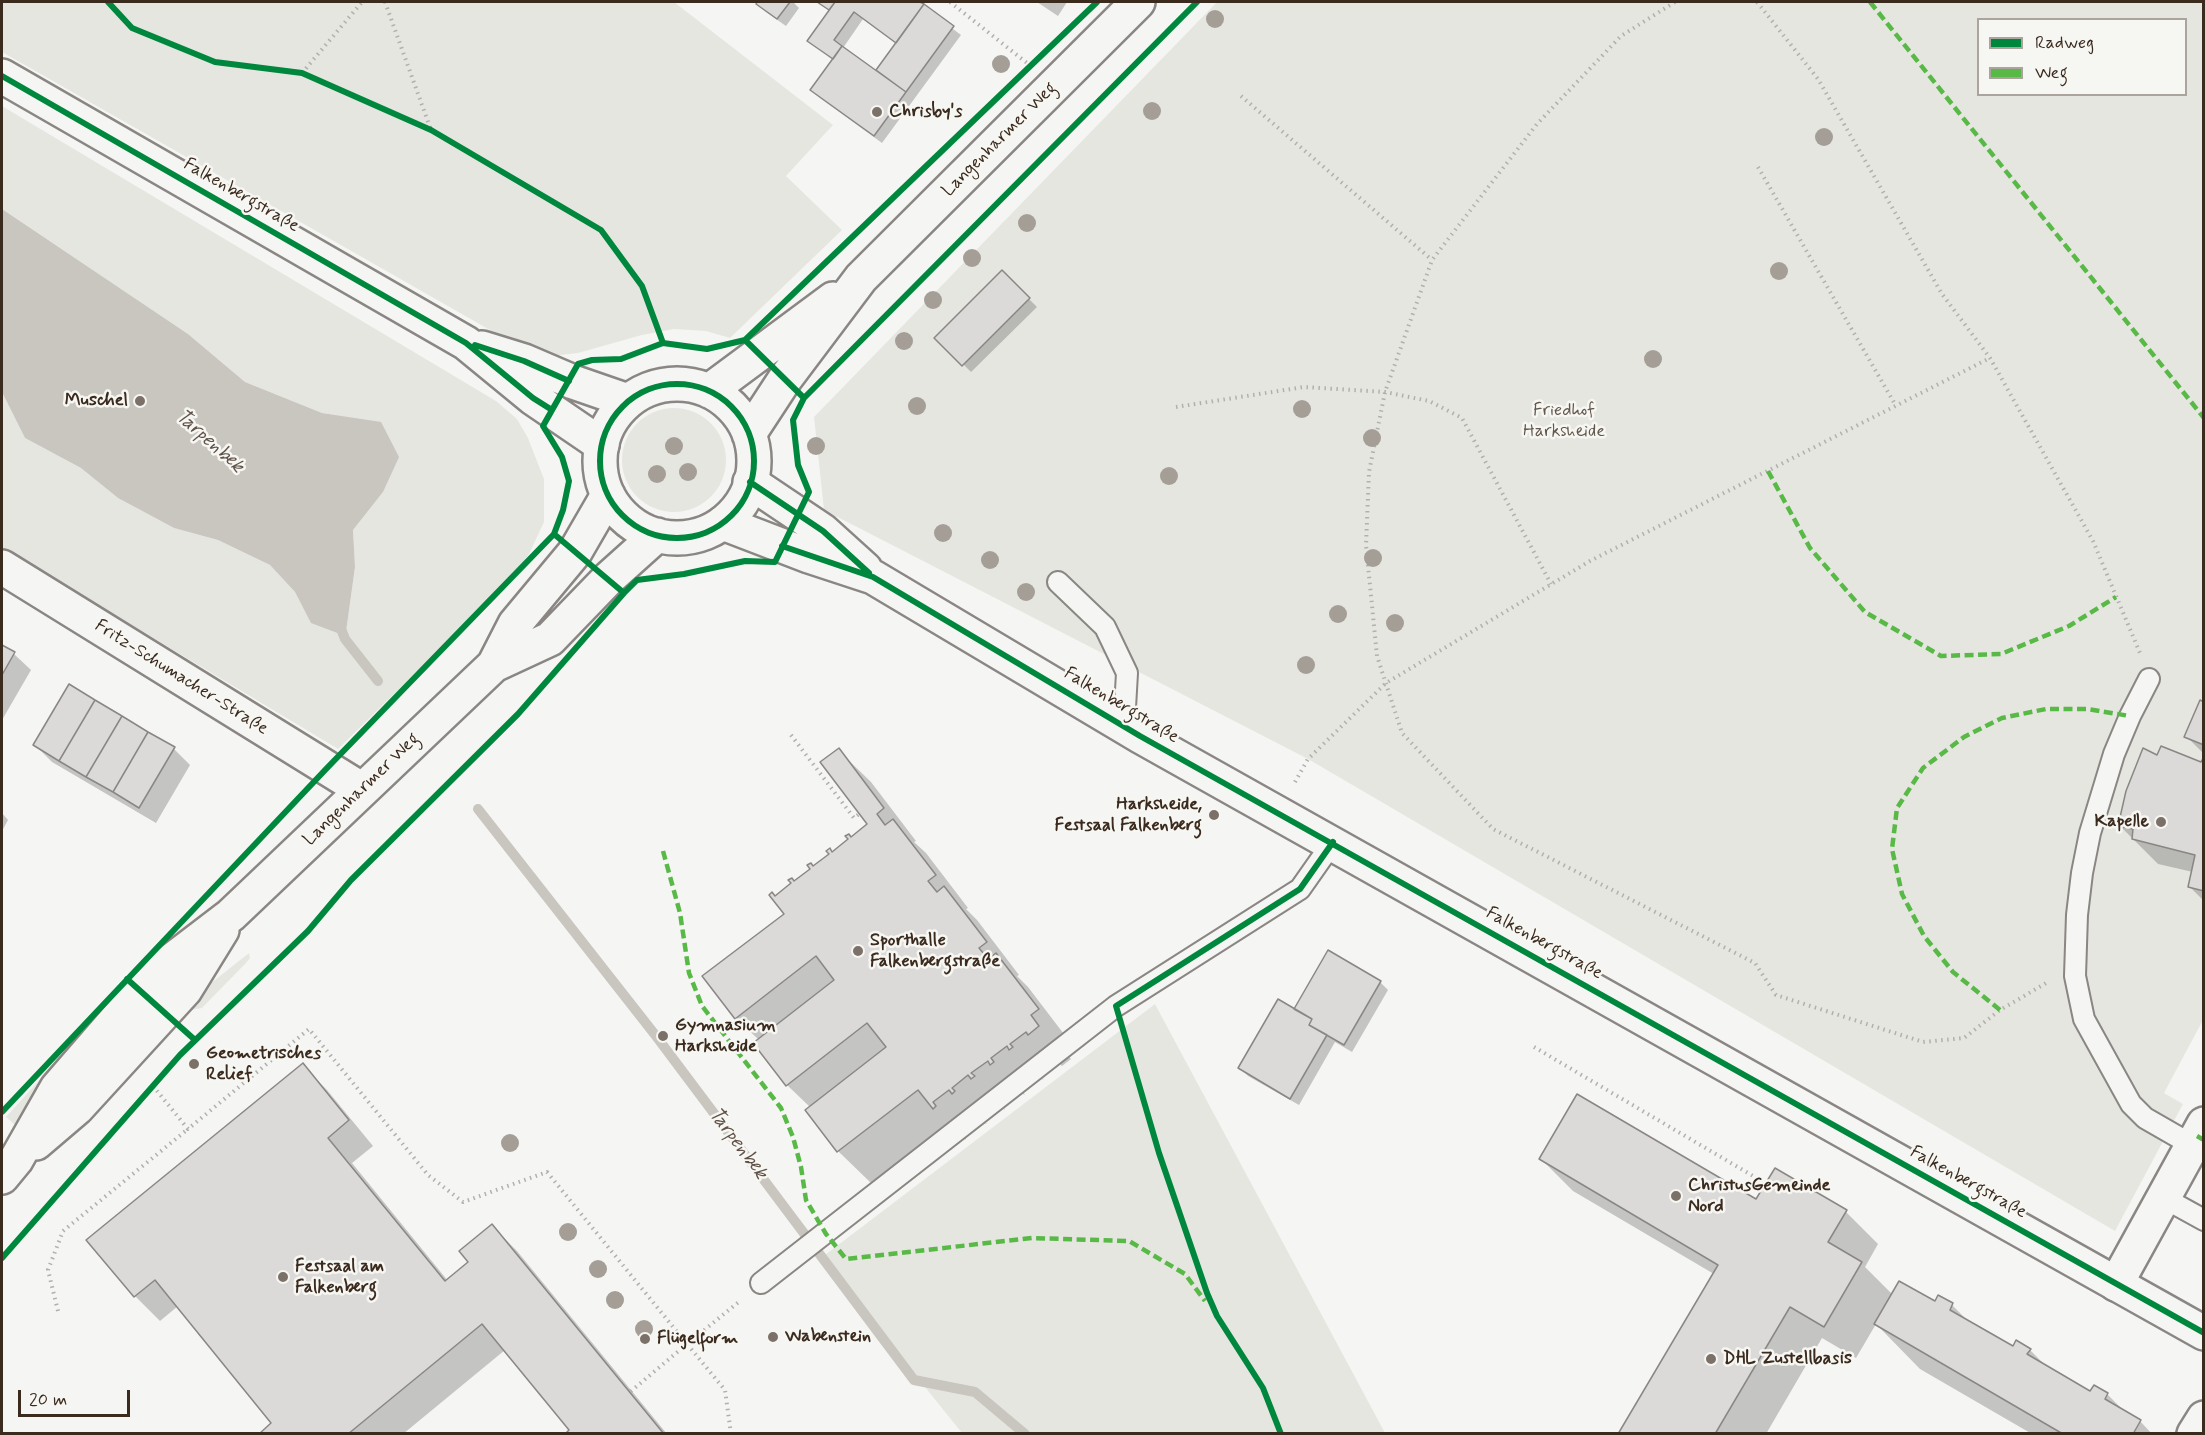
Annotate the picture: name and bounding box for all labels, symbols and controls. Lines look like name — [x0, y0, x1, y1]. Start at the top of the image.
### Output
legend — [1977, 18, 2187, 96]
text: Radweg — [2035, 31, 2094, 55]
text: Weg — [2035, 61, 2068, 85]
street label: Langenharmer Weg — [938, 78, 1062, 202]
place label: Chrisby's — [889, 101, 962, 123]
marker: Chrisby's — [870, 105, 884, 119]
street label: Falkenbergstraße — [179, 154, 303, 238]
place label: Muschel — [65, 390, 128, 412]
marker: Muschel — [133, 394, 147, 408]
park label: Friedhof Harksheide — [1523, 400, 1605, 442]
water label: Tarpenbek — [170, 405, 248, 479]
street label: Fritz-Schumacher-Straße — [90, 616, 272, 740]
street label: Falkenbergstraße — [1060, 663, 1182, 749]
street label: Langenharmer Weg — [299, 729, 425, 851]
place label: Harksheide, Festsaal Falkenberg — [1055, 794, 1202, 836]
marker: Harksheide, Festsaal Falkenberg — [1207, 808, 1221, 822]
place label: Kapelle — [2095, 811, 2149, 833]
marker: Kapelle — [2154, 815, 2168, 829]
street label: Falkenbergstraße — [1482, 903, 1606, 985]
place label: Sporthalle Falkenbergstraße — [870, 930, 1000, 972]
marker: Sporthalle Falkenbergstraße — [851, 944, 865, 958]
place label: Gymnasium Harksheide — [675, 1015, 776, 1058]
marker: Gymnasium Harksheide — [656, 1029, 670, 1043]
place label: Geometrisches Relief — [206, 1043, 321, 1086]
marker: Geometrisches Relief — [187, 1057, 201, 1071]
water label: Tarpenbek — [702, 1103, 772, 1185]
street label: Falkenbergstraße — [1906, 1142, 2030, 1224]
place label: ChristusGemeinde Nord — [1688, 1175, 1830, 1218]
marker: ChristusGemeinde Nord — [1669, 1189, 1683, 1203]
place label: Festsaal am Falkenberg — [295, 1256, 384, 1298]
marker: Festsaal am Falkenberg — [276, 1270, 290, 1284]
place label: Wabenstein — [785, 1326, 871, 1348]
place label: Flügelform — [657, 1328, 738, 1350]
marker: Wabenstein — [766, 1330, 780, 1344]
marker: Flügelform — [638, 1332, 652, 1346]
place label: DHL Zustellbasis — [1723, 1348, 1852, 1370]
marker: DHL Zustellbasis — [1704, 1352, 1718, 1366]
scale bar — [21, 1378, 134, 1416]
text: 20 m — [29, 1388, 67, 1412]

